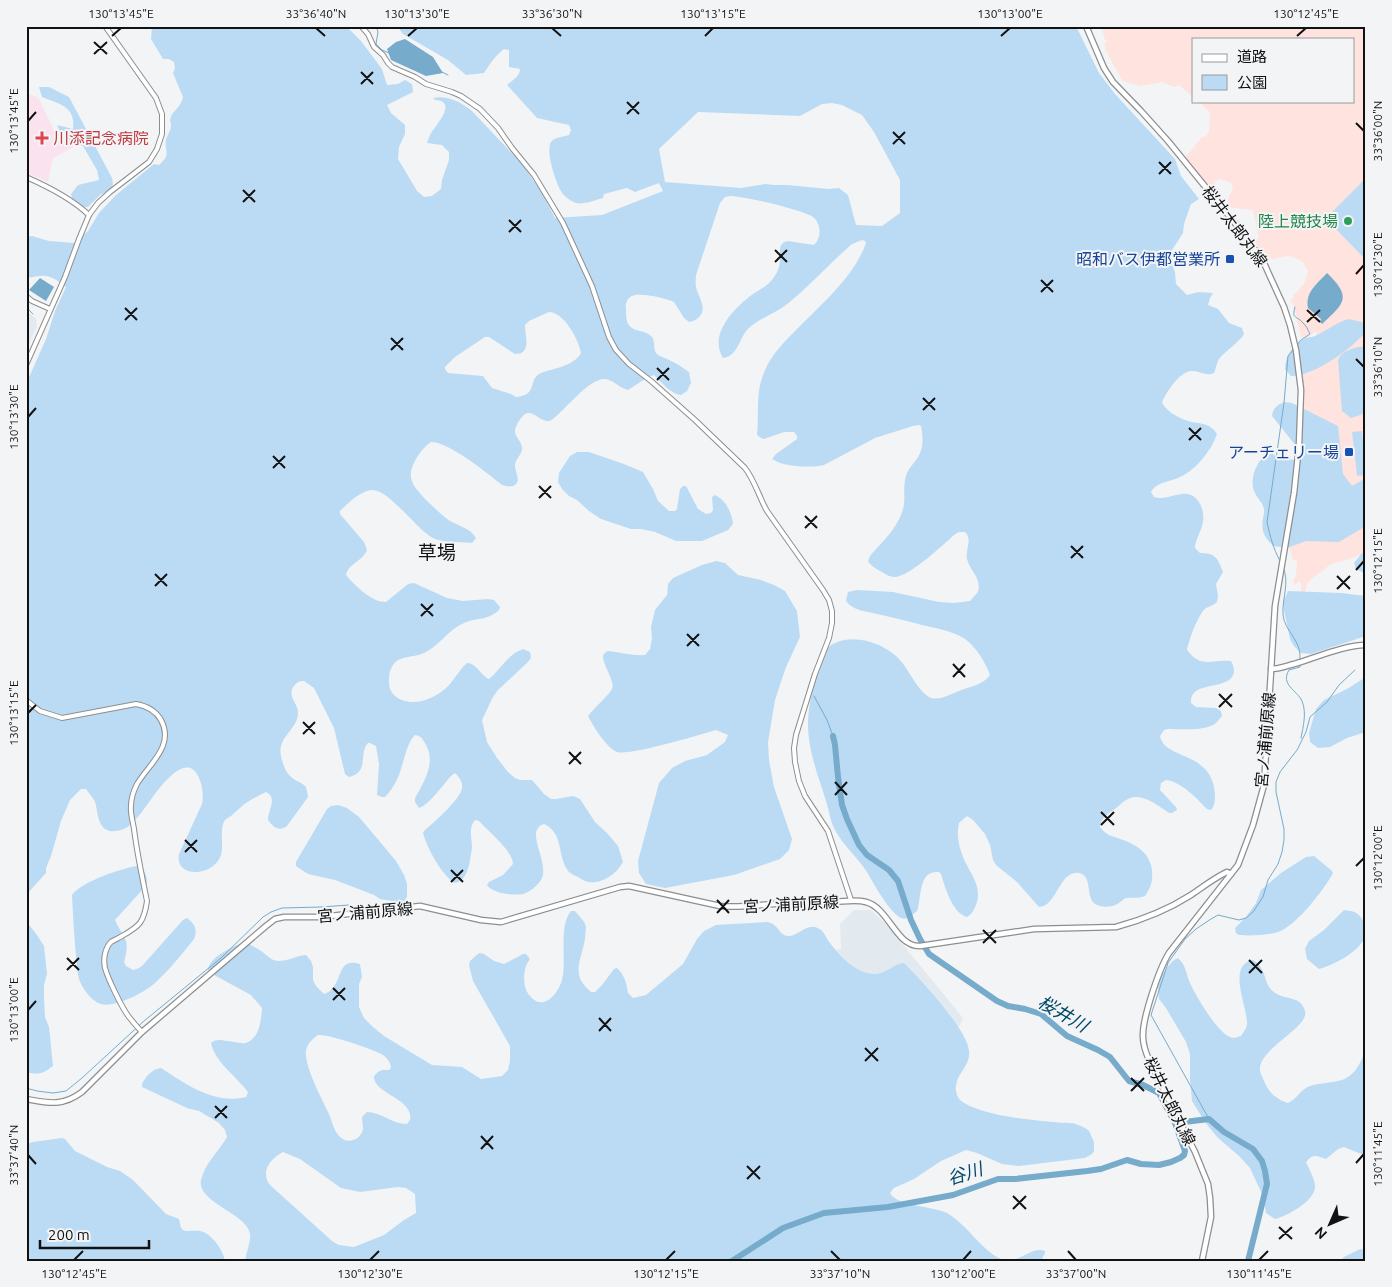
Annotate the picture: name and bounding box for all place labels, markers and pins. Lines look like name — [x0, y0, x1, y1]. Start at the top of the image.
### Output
place label: 川添記念病院 — [53, 129, 149, 147]
marker: 川添記念病院 — [35, 131, 49, 145]
place label: 陸上競技場 — [1258, 212, 1338, 230]
marker: 陸上競技場 — [1342, 215, 1354, 227]
place label: 昭和バス伊都営業所 — [1076, 250, 1220, 268]
marker: 昭和バス伊都営業所 — [1224, 253, 1236, 265]
place label: アーチェリー場 — [1228, 443, 1339, 461]
marker: アーチェリー場 — [1343, 446, 1355, 458]

